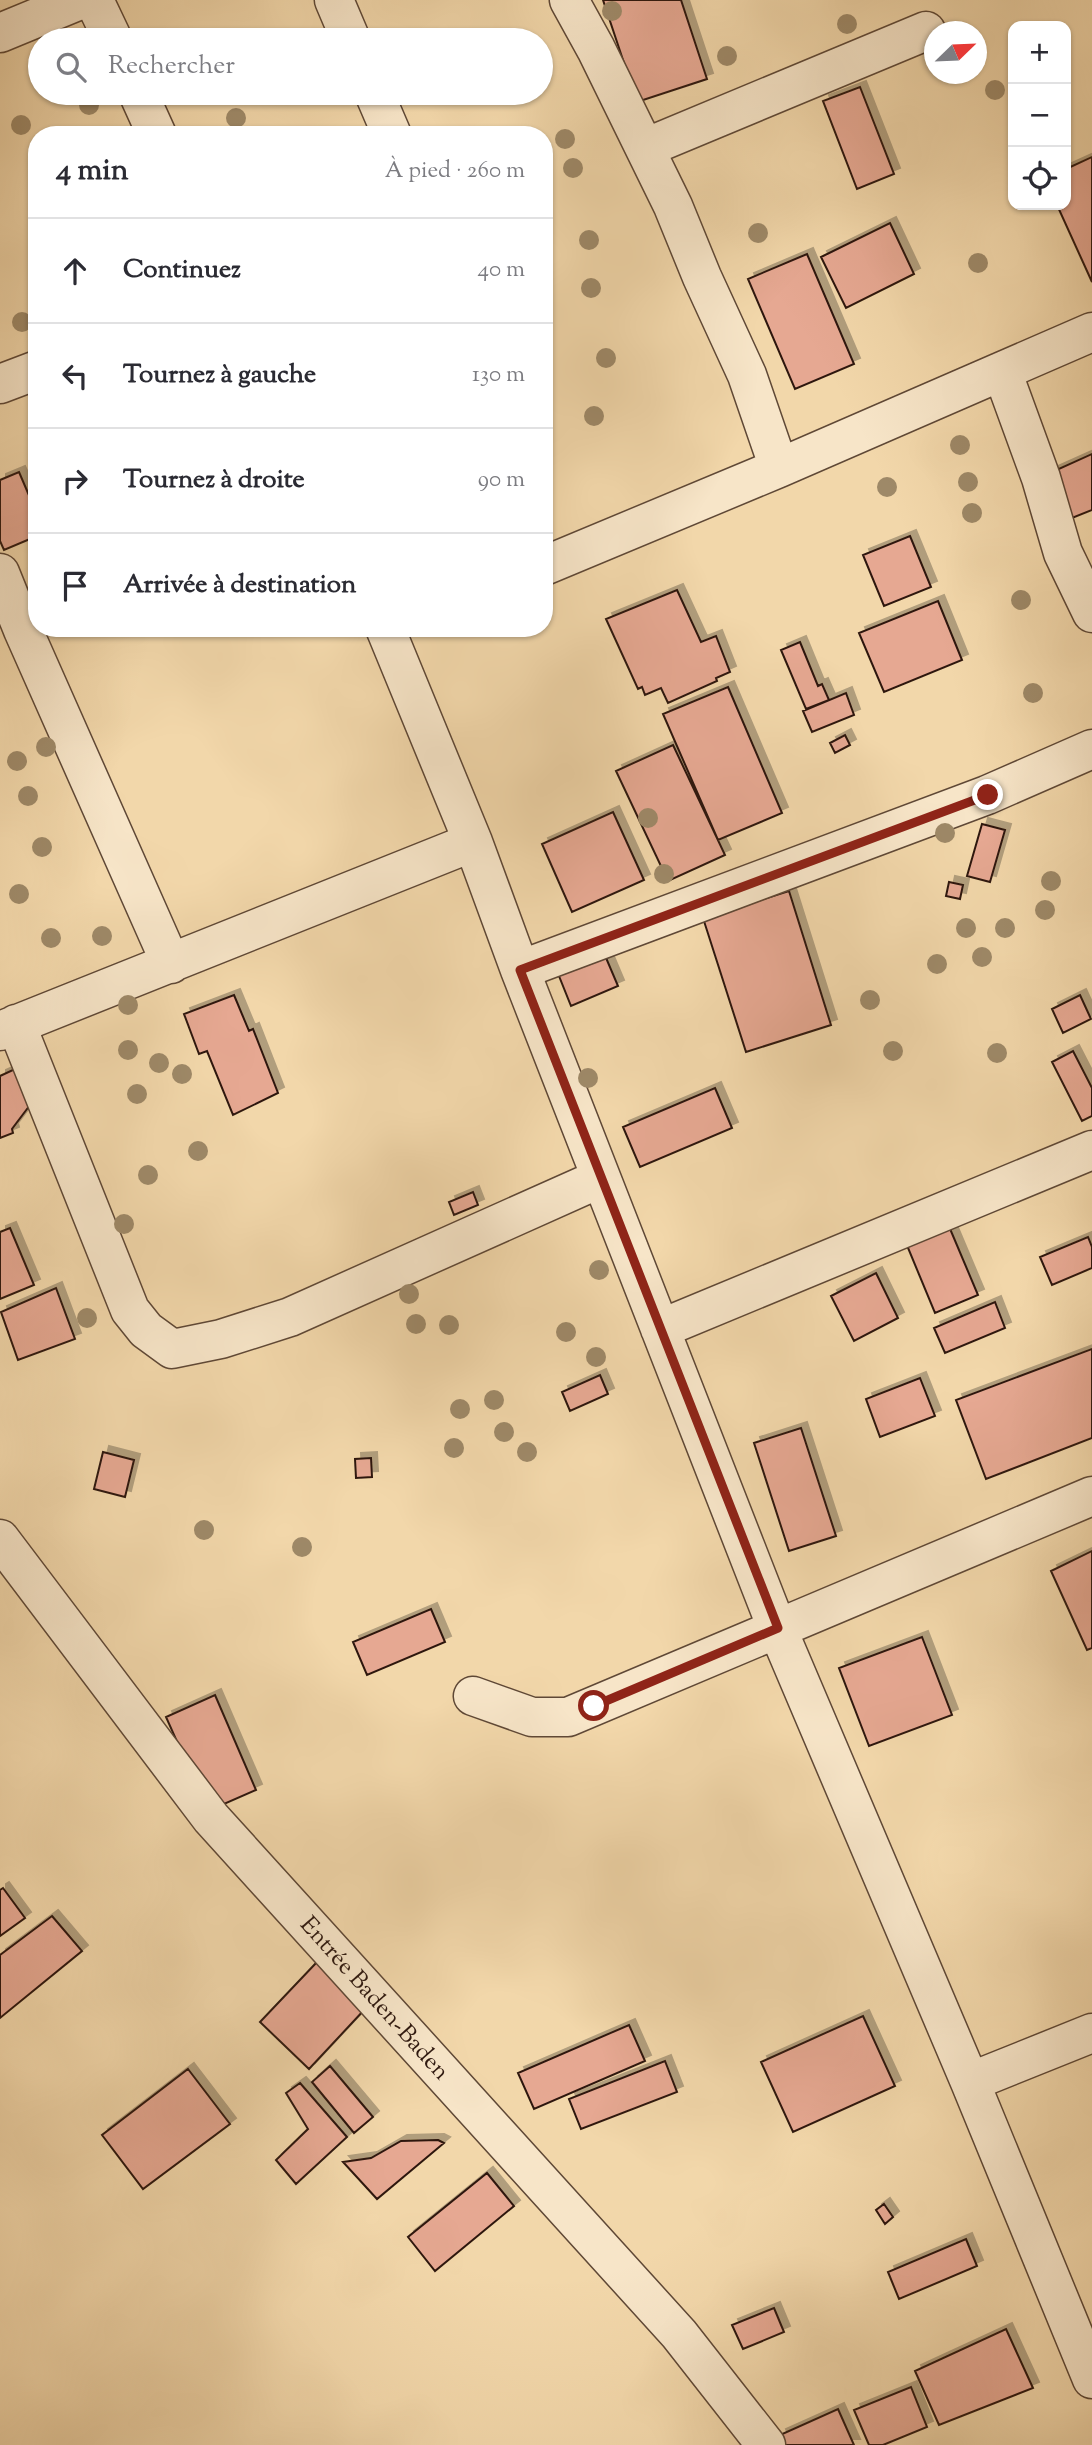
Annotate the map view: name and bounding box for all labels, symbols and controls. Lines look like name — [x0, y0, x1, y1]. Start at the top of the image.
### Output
north arrow — [924, 21, 987, 84]
map controls — [1008, 21, 1071, 210]
button: + — [1008, 21, 1071, 84]
search box — [28, 28, 553, 105]
icon: search — [52, 48, 90, 86]
text: Rechercher — [108, 48, 235, 85]
button: − — [1008, 84, 1071, 147]
button: locate — [1008, 147, 1071, 210]
text: 4 min — [56, 150, 129, 193]
text: À pied · 260 m — [385, 155, 525, 188]
icon: ahead — [56, 252, 94, 290]
text: Continuez — [123, 252, 241, 289]
text: 40 m — [478, 254, 525, 287]
icon: left — [56, 357, 94, 395]
text: Tournez à gauche — [123, 357, 316, 394]
text: 130 m — [472, 359, 525, 392]
icon: right — [56, 462, 94, 500]
text: Tournez à droite — [123, 462, 305, 499]
text: 90 m — [478, 464, 525, 497]
icon: arrive — [56, 567, 94, 605]
text: Arrivée à destination — [123, 567, 356, 604]
route end — [972, 779, 1003, 810]
route start — [578, 1690, 609, 1721]
street label: Entrée Baden-Baden — [291, 1910, 457, 2088]

